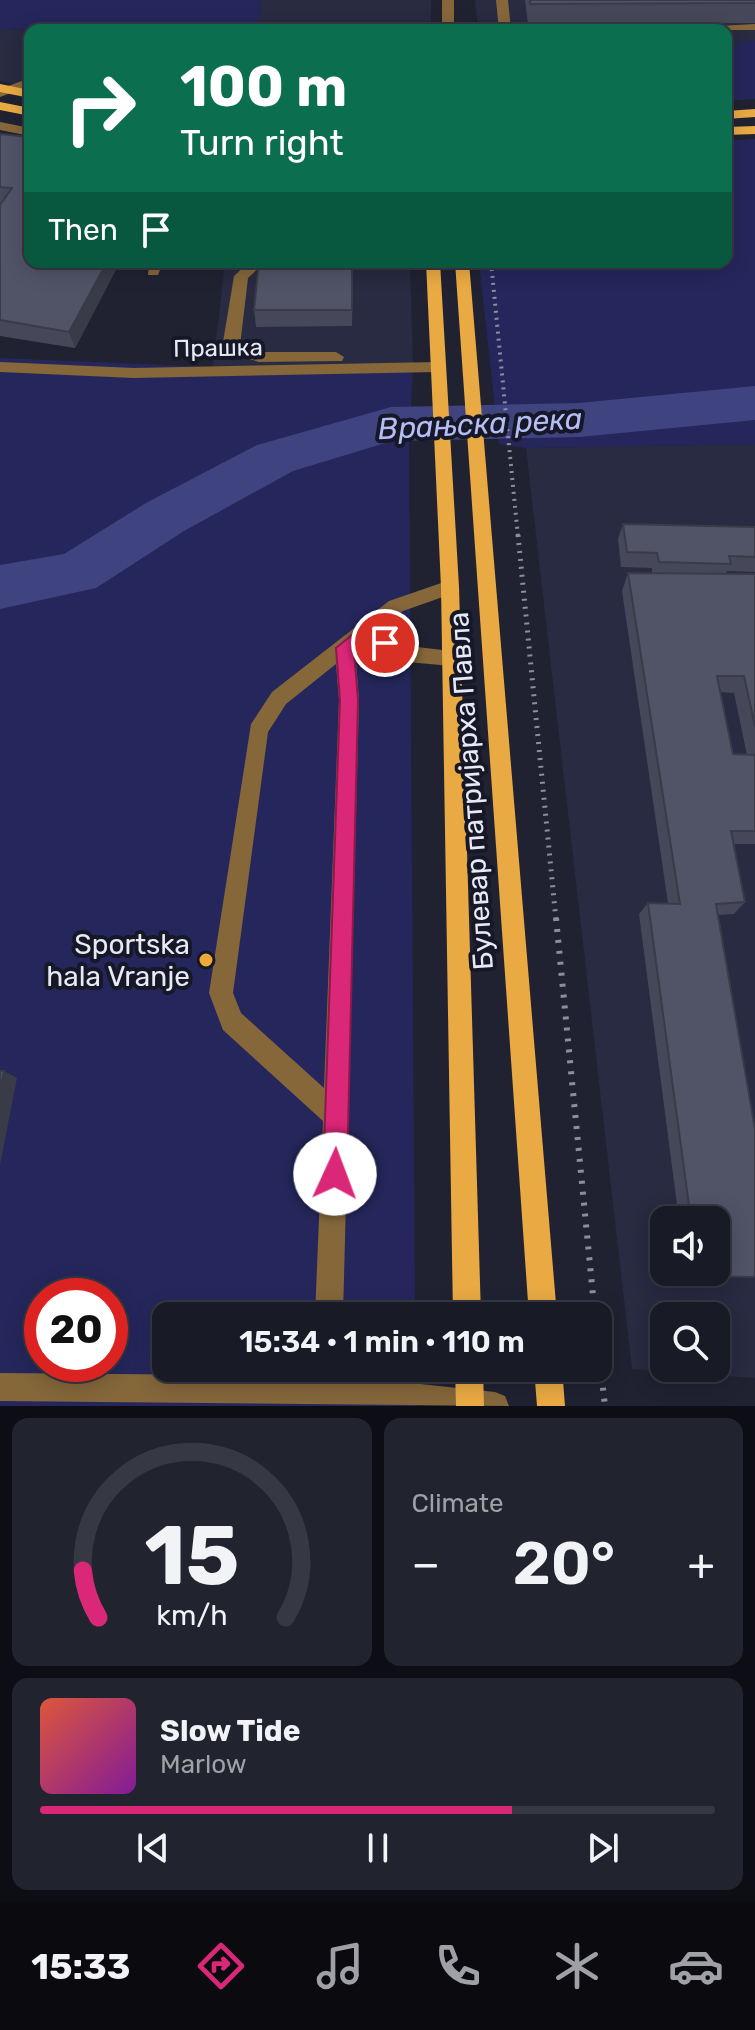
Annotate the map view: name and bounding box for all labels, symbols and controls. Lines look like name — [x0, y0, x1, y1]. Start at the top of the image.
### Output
text: 100 m — [180, 54, 347, 120]
icon: right — [48, 56, 152, 160]
text: Turn right — [180, 121, 344, 164]
icon: arrive — [134, 208, 178, 252]
text: Then — [48, 212, 118, 248]
street label: Прашка — [173, 333, 263, 363]
water label: Врањска река — [377, 401, 583, 447]
pin — [351, 609, 419, 677]
street label: Булевар патријарха Павла — [442, 611, 500, 971]
icon: arrive — [363, 621, 407, 665]
place label: Sportska hala Vranje — [46, 928, 190, 993]
marker: Sportska hala Vranje — [197, 951, 215, 969]
position arrow — [293, 1132, 377, 1216]
map controls — [650, 1206, 730, 1382]
button: sound — [650, 1206, 730, 1286]
speed limit sign: 20 — [24, 1278, 128, 1382]
button: search — [650, 1302, 730, 1382]
text: 15:34 · 1 min · 110 m — [239, 1324, 525, 1360]
text: Climate — [412, 1488, 504, 1519]
text: 15 — [144, 1506, 239, 1605]
text: 20° — [513, 1528, 615, 1599]
text: − — [412, 1538, 440, 1590]
text: + — [688, 1538, 715, 1590]
text: km/h — [156, 1598, 227, 1632]
text: Slow Tide — [160, 1713, 300, 1749]
text: Marlow — [160, 1749, 247, 1780]
icon: previous — [131, 1826, 175, 1870]
icon: pause — [356, 1826, 400, 1870]
icon: next — [581, 1826, 625, 1870]
icon: directions — [193, 1938, 249, 1994]
icon: music — [312, 1938, 368, 1994]
icon: phone — [430, 1938, 486, 1994]
icon: climate — [549, 1938, 605, 1994]
icon: car — [668, 1938, 724, 1994]
text: 15:33 — [31, 1945, 130, 1988]

